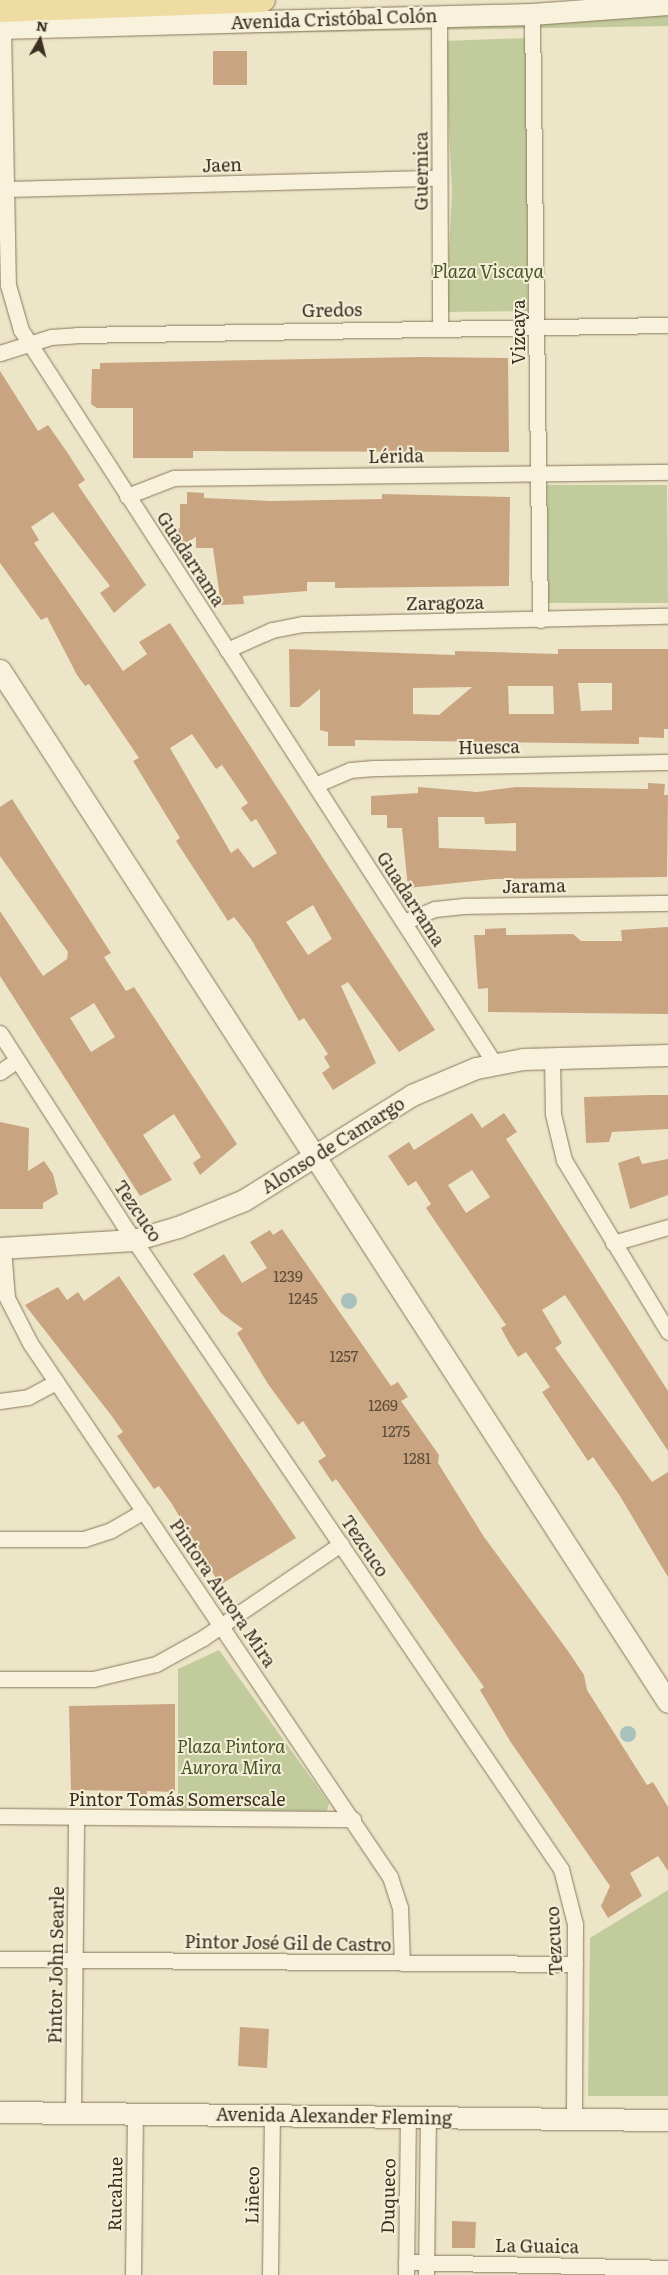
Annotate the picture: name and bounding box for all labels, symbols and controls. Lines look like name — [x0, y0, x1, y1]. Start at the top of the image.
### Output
street label: Avenida Cristóbal Colón — [230, 5, 438, 33]
text: N — [35, 14, 49, 36]
north arrow — [15, 15, 65, 65]
street label: Guernica — [410, 131, 432, 211]
street label: Jaen — [202, 154, 242, 176]
park label: Plaza Viscaya — [432, 260, 544, 282]
street label: Gredos — [302, 299, 362, 321]
street label: Vizcaya — [507, 299, 529, 365]
street label: Lérida — [368, 445, 424, 467]
street label: Guadarrama — [152, 508, 230, 610]
street label: Zaragoza — [406, 592, 484, 614]
street label: Huesca — [458, 736, 520, 758]
street label: Guadarrama — [372, 848, 450, 950]
street label: Jarama — [502, 875, 566, 897]
street label: Alonso de Camargo — [257, 1092, 409, 1198]
street label: Tezcuco — [110, 1176, 166, 1246]
house number: 1239 — [273, 1267, 303, 1285]
house number: 1245 — [288, 1289, 318, 1307]
house number: 1257 — [330, 1347, 358, 1365]
house number: 1269 — [368, 1396, 398, 1414]
house number: 1275 — [382, 1422, 410, 1440]
house number: 1281 — [403, 1449, 431, 1467]
street label: Tezcuco — [337, 1511, 393, 1581]
street label: Pintora Aurora Mira — [165, 1515, 281, 1671]
park label: Plaza Pintora Aurora Mira — [177, 1736, 285, 1778]
street label: Pintor Tomás Somerscale — [68, 1788, 286, 1810]
street label: Pintor John Searle — [44, 1886, 68, 2044]
street label: Tezcuco — [541, 1906, 567, 1976]
street label: Pintor José Gil de Castro — [184, 1930, 392, 1956]
street label: Avenida Alexander Fleming — [216, 2103, 452, 2129]
street label: Rucahue — [104, 2157, 126, 2231]
street label: Duqueco — [377, 2158, 399, 2234]
street label: Liñeco — [241, 2166, 263, 2224]
street label: La Guaica — [495, 2234, 579, 2258]

